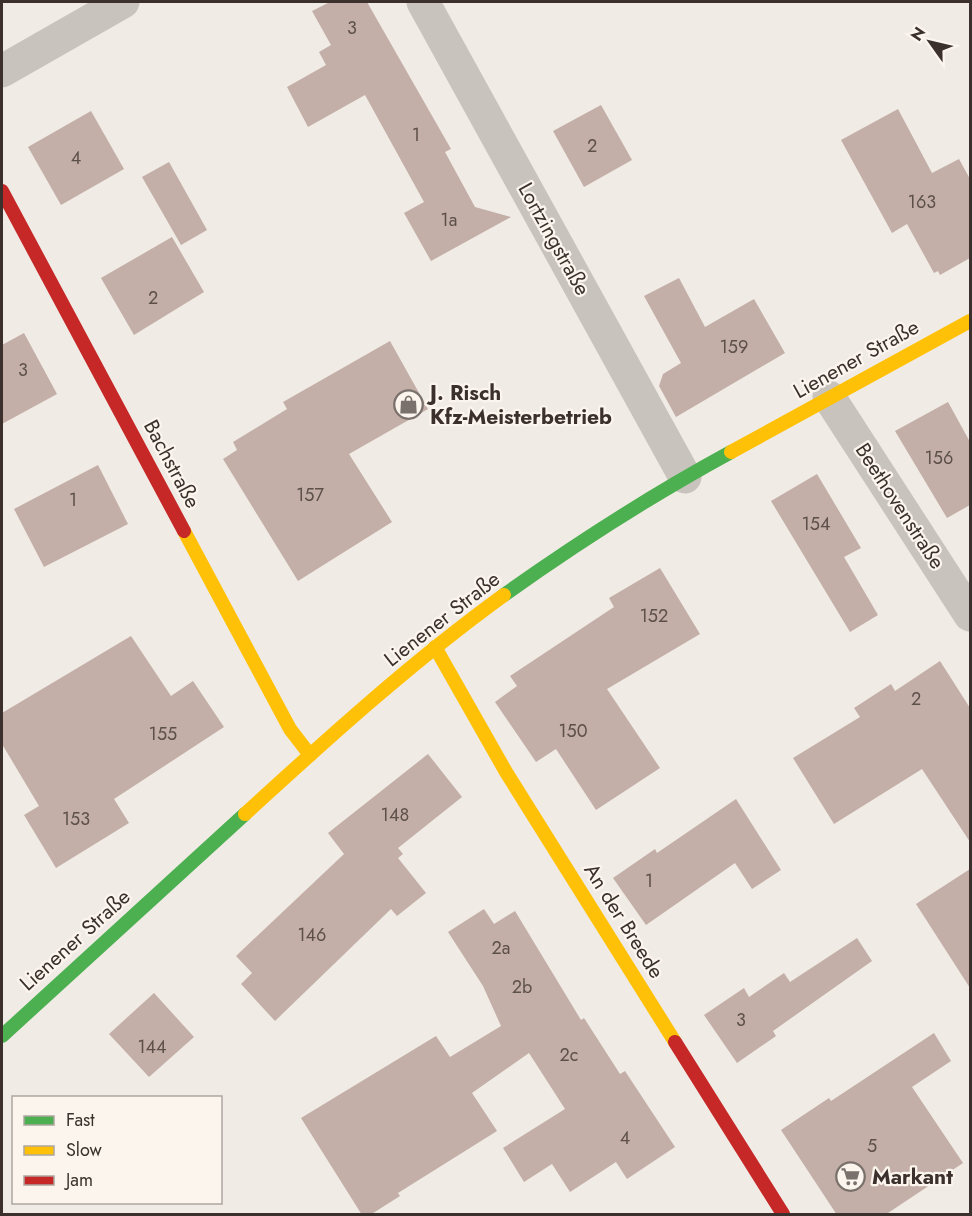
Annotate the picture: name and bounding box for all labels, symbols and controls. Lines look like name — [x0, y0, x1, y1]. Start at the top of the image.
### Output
north arrow — [900, 12, 960, 72]
house number: 3 — [347, 15, 357, 41]
text: N — [905, 22, 931, 46]
house number: 1 — [412, 122, 420, 148]
house number: 2 — [587, 133, 597, 159]
house number: 4 — [71, 145, 81, 171]
street label: Lortzingstraße — [511, 177, 597, 301]
house number: 163 — [908, 189, 936, 215]
house number: 1a — [441, 207, 457, 233]
house number: 2 — [148, 285, 158, 311]
street label: Lienener Straße — [788, 312, 924, 406]
house number: 159 — [720, 334, 748, 360]
house number: 3 — [18, 357, 28, 383]
place label: J. Risch Kfz-Meisterbetrieb — [426, 378, 612, 432]
shop icon: J. Risch Kfz-Meisterbetrieb — [393, 389, 425, 421]
street label: Bachstraße — [136, 414, 208, 514]
street label: Beethovenstraße — [848, 437, 952, 575]
house number: 156 — [925, 445, 953, 471]
house number: 157 — [296, 482, 324, 508]
house number: 1 — [69, 487, 77, 513]
house number: 154 — [802, 511, 830, 537]
street label: Lienener Straße — [378, 564, 506, 674]
house number: 152 — [640, 603, 668, 629]
house number: 2 — [911, 686, 921, 712]
house number: 150 — [558, 718, 588, 744]
house number: 155 — [149, 721, 177, 747]
house number: 148 — [381, 802, 409, 828]
house number: 153 — [62, 806, 90, 832]
street label: An der Breede — [577, 858, 671, 984]
house number: 1 — [645, 868, 653, 894]
street label: Lienener Straße — [13, 882, 137, 998]
house number: 146 — [298, 922, 326, 948]
house number: 2a — [492, 935, 510, 961]
house number: 2b — [512, 974, 532, 1000]
house number: 3 — [736, 1007, 746, 1033]
house number: 144 — [137, 1034, 167, 1060]
house number: 2c — [560, 1042, 578, 1068]
legend — [12, 1096, 222, 1204]
text: Fast — [66, 1107, 95, 1133]
house number: 4 — [620, 1125, 630, 1151]
house number: 5 — [867, 1133, 877, 1159]
text: Slow — [66, 1137, 103, 1163]
supermarket icon: Markant — [835, 1161, 867, 1193]
place label: Markant — [872, 1162, 953, 1192]
text: Jam — [64, 1167, 93, 1193]

